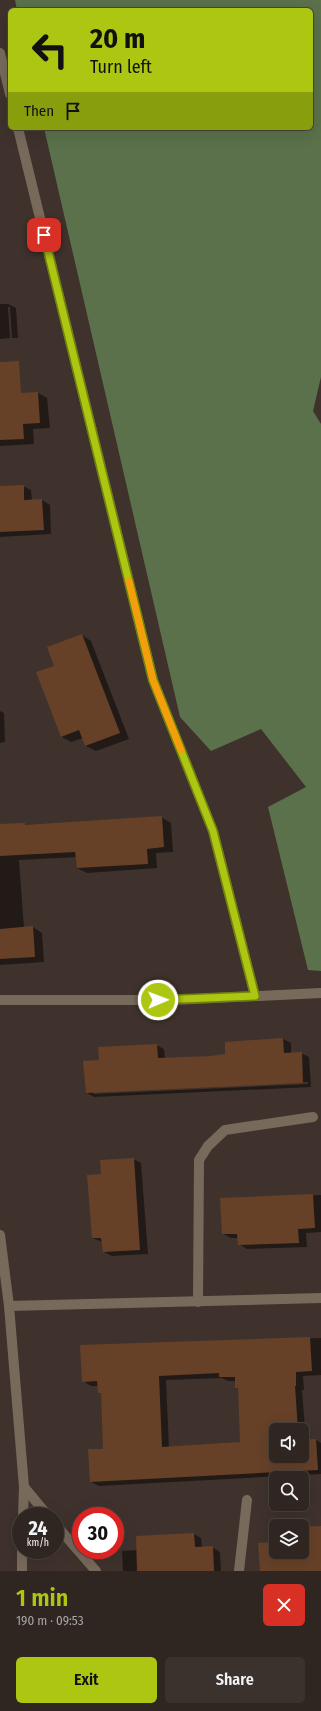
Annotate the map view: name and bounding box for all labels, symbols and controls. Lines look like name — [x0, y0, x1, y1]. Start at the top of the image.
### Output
text: 20 m — [90, 22, 145, 55]
icon: left — [24, 24, 76, 76]
text: Turn left — [90, 56, 152, 78]
icon: arrive — [62, 100, 84, 122]
text: Then — [24, 102, 54, 120]
pin — [27, 218, 61, 252]
icon: arrive — [33, 224, 55, 246]
position arrow — [137, 979, 179, 1021]
map controls — [269, 1423, 309, 1559]
button: sound — [269, 1423, 309, 1463]
button: search — [269, 1471, 309, 1511]
speed limit sign: 30 — [72, 1507, 124, 1559]
text: 24 — [28, 1516, 48, 1540]
button: layers — [269, 1519, 309, 1559]
text: km/h — [27, 1537, 49, 1549]
text: 1 min — [16, 1584, 68, 1612]
button: close — [263, 1584, 305, 1626]
text: 190 m · 09:53 — [16, 1613, 84, 1628]
button: Exit — [16, 1657, 157, 1703]
button: Share — [165, 1657, 305, 1703]

